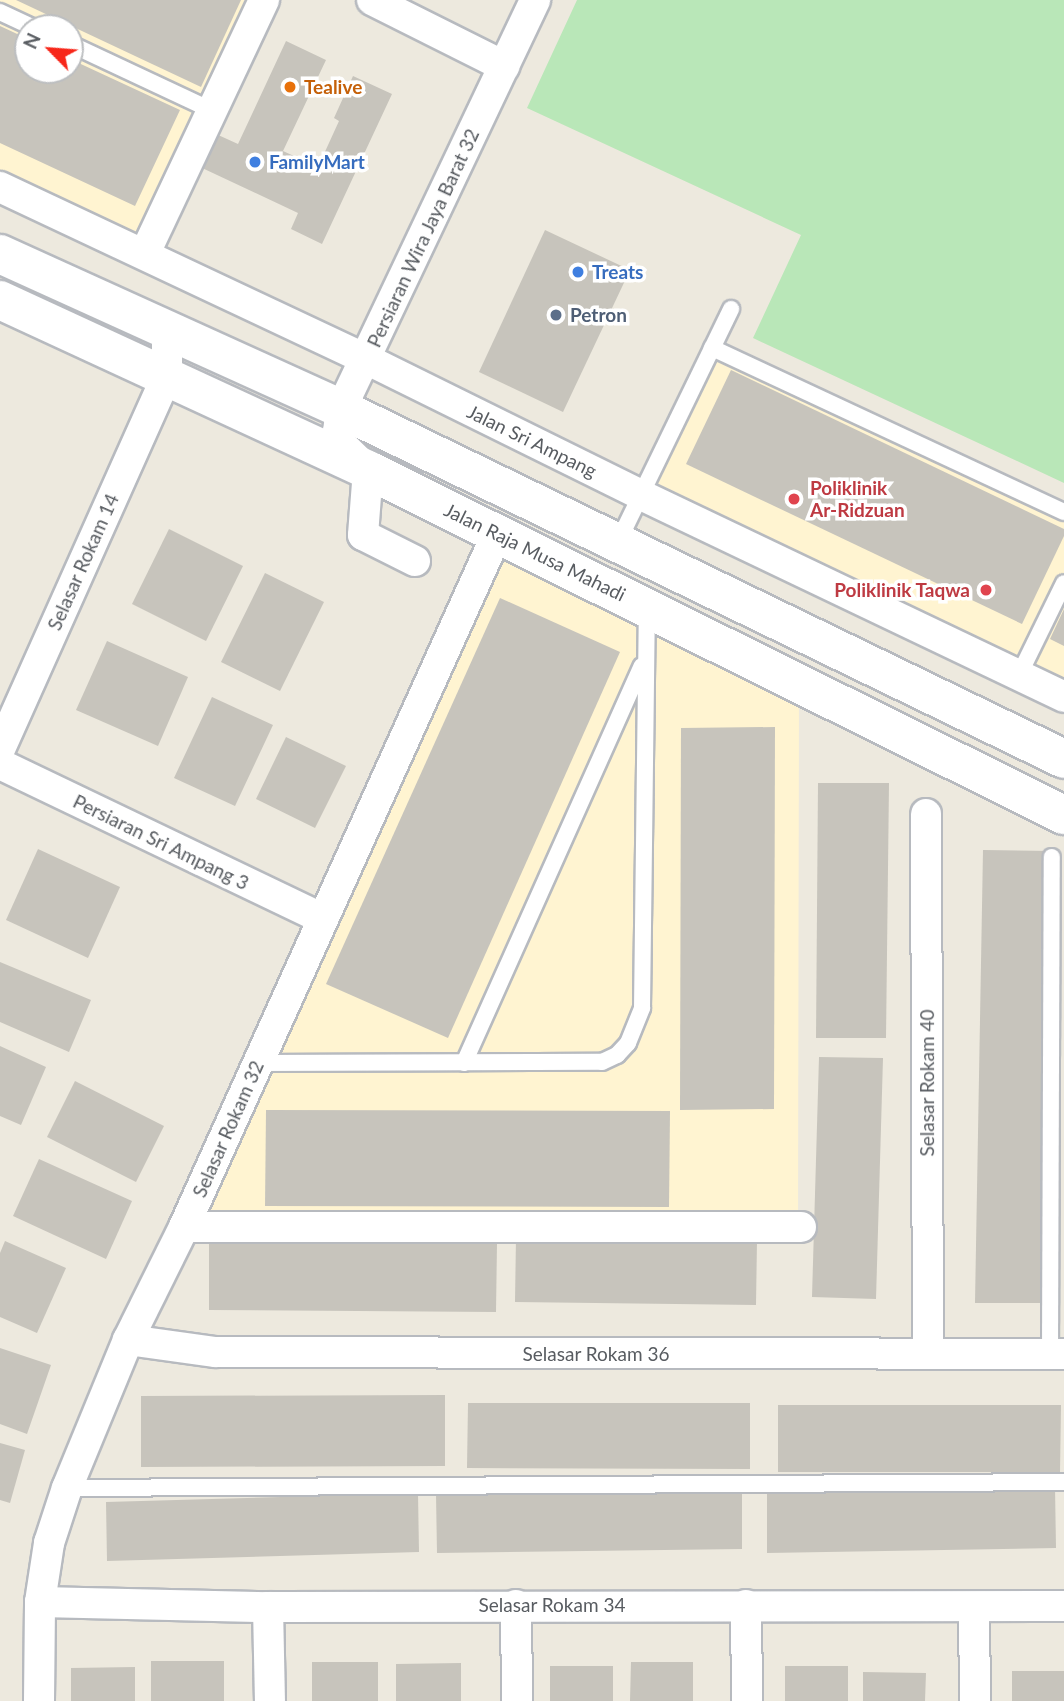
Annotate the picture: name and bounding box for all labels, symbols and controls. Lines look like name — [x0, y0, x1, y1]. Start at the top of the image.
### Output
north arrow — [14, 14, 84, 84]
text: N — [18, 29, 45, 52]
place label: Tealive — [304, 76, 362, 98]
marker: Tealive — [282, 79, 298, 95]
street label: Persiaran Wira Jaya Barat 32 — [362, 125, 484, 351]
place label: FamilyMart — [269, 151, 365, 173]
marker: FamilyMart — [247, 154, 263, 170]
place label: Treats — [592, 261, 643, 283]
marker: Treats — [570, 264, 586, 280]
place label: Petron — [570, 304, 627, 326]
marker: Petron — [548, 307, 564, 323]
street label: Jalan Sri Ampang — [463, 400, 601, 482]
place label: Poliklinik Ar-Ridzuan — [810, 477, 905, 521]
marker: Poliklinik Ar-Ridzuan — [784, 489, 804, 509]
street label: Selasar Rokam 14 — [43, 490, 123, 634]
street label: Jalan Raja Musa Mahadi — [440, 498, 630, 606]
place label: Poliklinik Taqwa — [834, 579, 970, 601]
marker: Poliklinik Taqwa — [976, 580, 996, 600]
street label: Persiaran Sri Ampang 3 — [69, 789, 253, 895]
street label: Selasar Rokam 40 — [916, 1009, 938, 1157]
street label: Selasar Rokam 32 — [188, 1057, 268, 1201]
street label: Selasar Rokam 36 — [522, 1343, 670, 1365]
street label: Selasar Rokam 34 — [478, 1594, 626, 1616]

